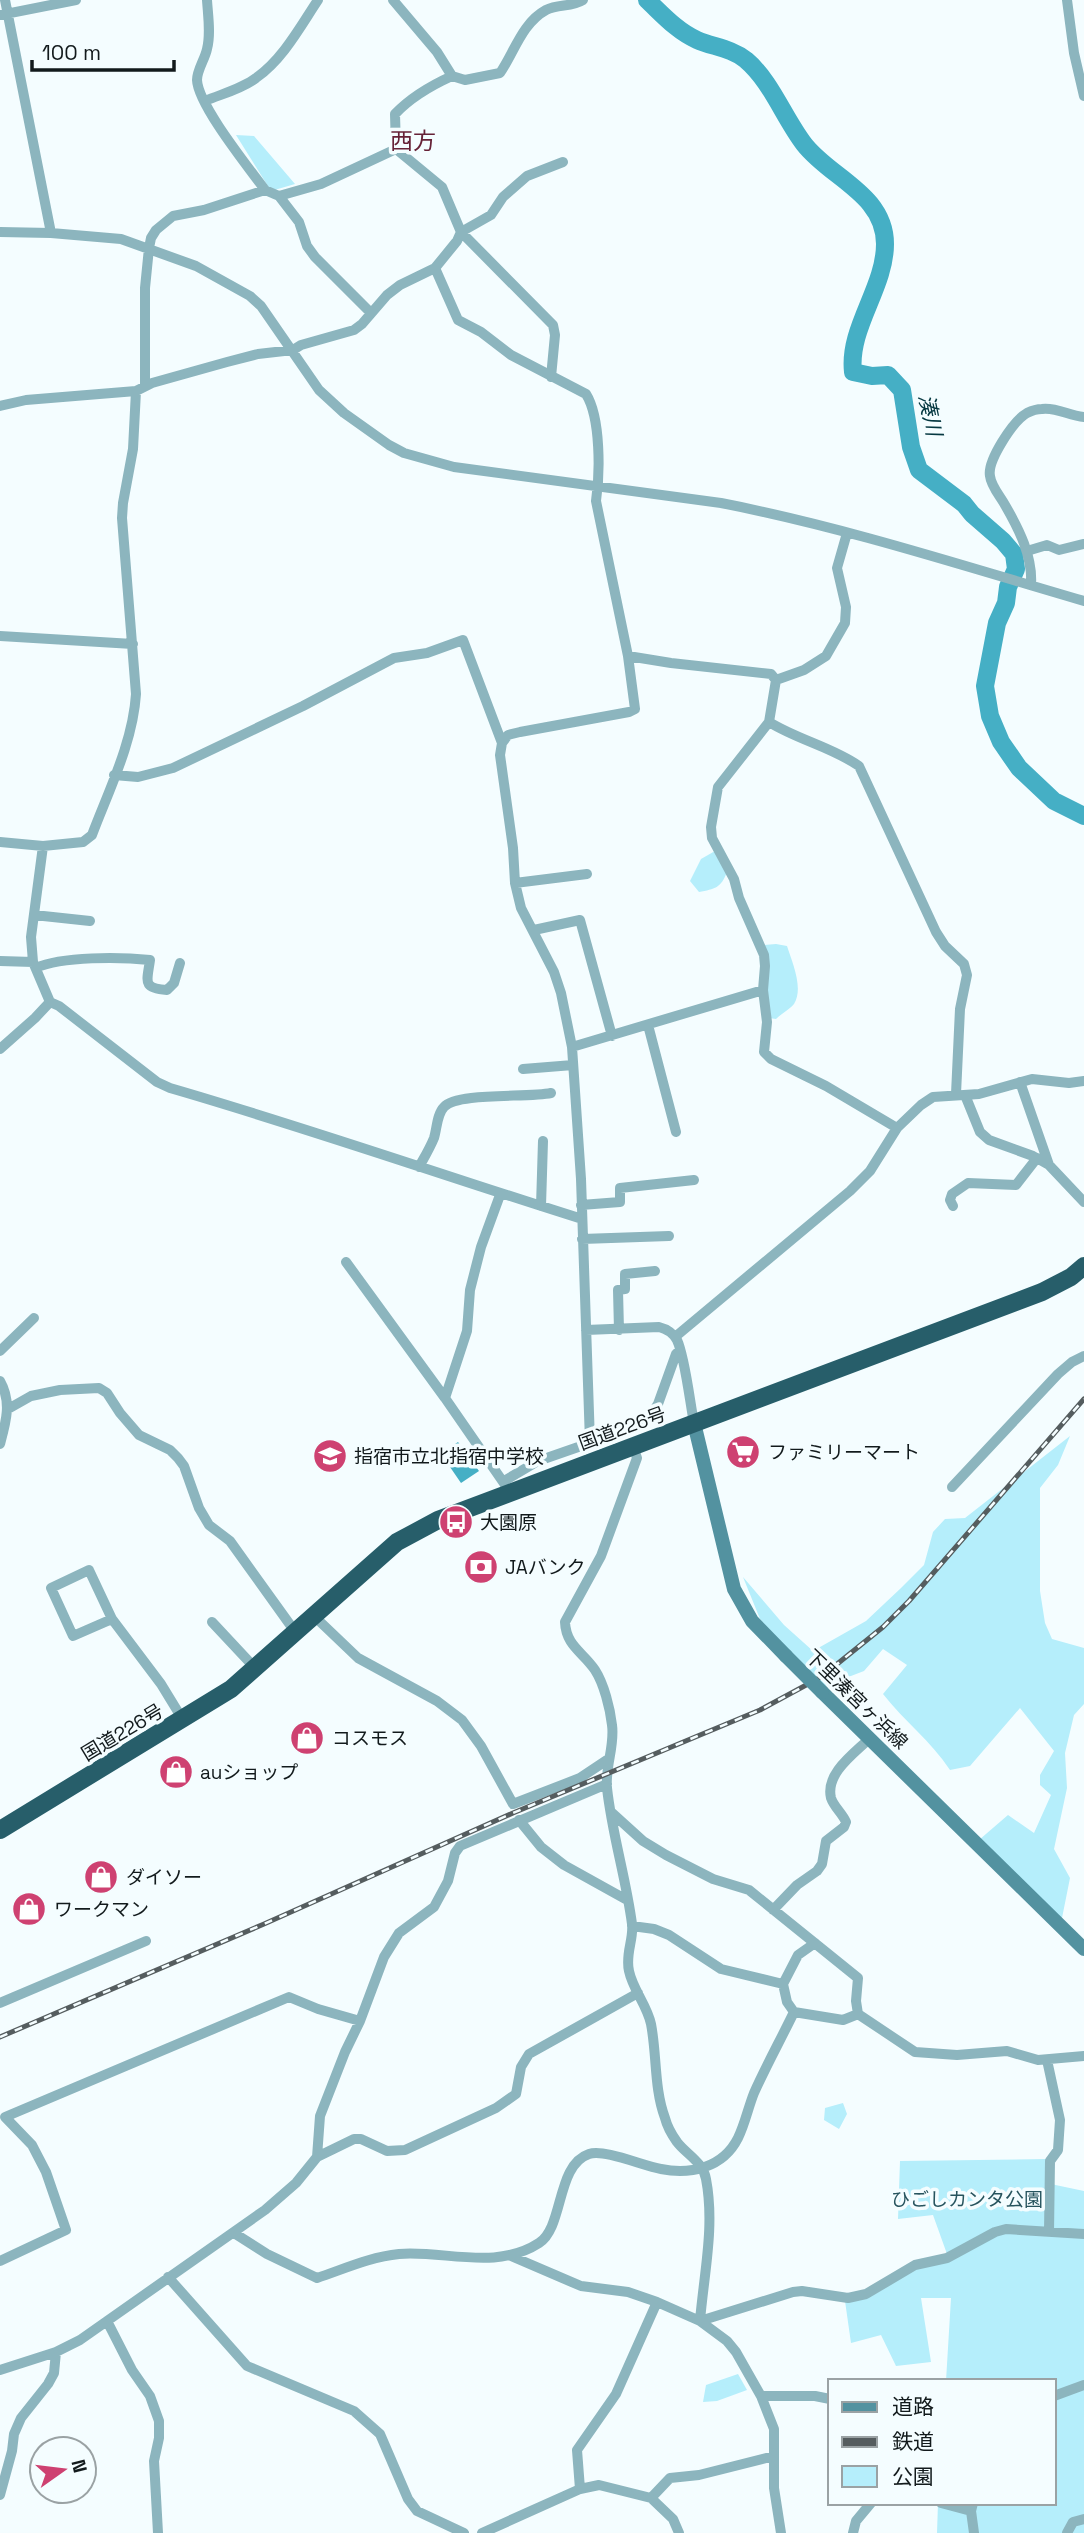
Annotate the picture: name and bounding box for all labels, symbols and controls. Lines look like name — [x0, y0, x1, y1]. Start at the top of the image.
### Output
scale bar — [32, 28, 173, 72]
text: 100 m — [42, 39, 101, 66]
district label: 西方 — [390, 126, 436, 156]
water label: 湊川 — [913, 392, 948, 440]
street label: 国道226号 — [575, 1401, 669, 1456]
supermarket icon: ファミリーマート — [724, 1433, 762, 1471]
school or university icon: 指宿市立北指宿中学校 — [311, 1437, 349, 1475]
place label: ファミリーマート — [768, 1440, 920, 1465]
place label: 指宿市立北指宿中学校 — [354, 1444, 544, 1469]
bus stop icon: 大園原 — [437, 1503, 475, 1541]
place label: 大園原 — [480, 1510, 537, 1535]
bank icon: JAバンク — [462, 1548, 500, 1586]
place label: JAバンク — [505, 1555, 586, 1580]
street label: 下里湊宮ヶ浜線 — [800, 1644, 913, 1755]
street label: 国道226号 — [77, 1698, 168, 1767]
shop icon: コスモス — [288, 1719, 326, 1757]
place label: コスモス — [332, 1726, 408, 1751]
shop icon: auショップ — [157, 1753, 195, 1791]
place label: auショップ — [200, 1760, 298, 1785]
shop icon: ダイソー — [82, 1858, 120, 1896]
place label: ダイソー — [126, 1865, 202, 1890]
shop icon: ワークマン — [10, 1890, 48, 1928]
place label: ワークマン — [54, 1897, 149, 1922]
park label: ひごしカンタ公園 — [891, 2187, 1043, 2212]
legend — [828, 2379, 1056, 2505]
text: 道路 — [892, 2393, 934, 2420]
text: 鉄道 — [892, 2428, 934, 2455]
north arrow — [28, 2435, 98, 2505]
text: N — [65, 2457, 93, 2475]
text: 公園 — [892, 2463, 934, 2490]

